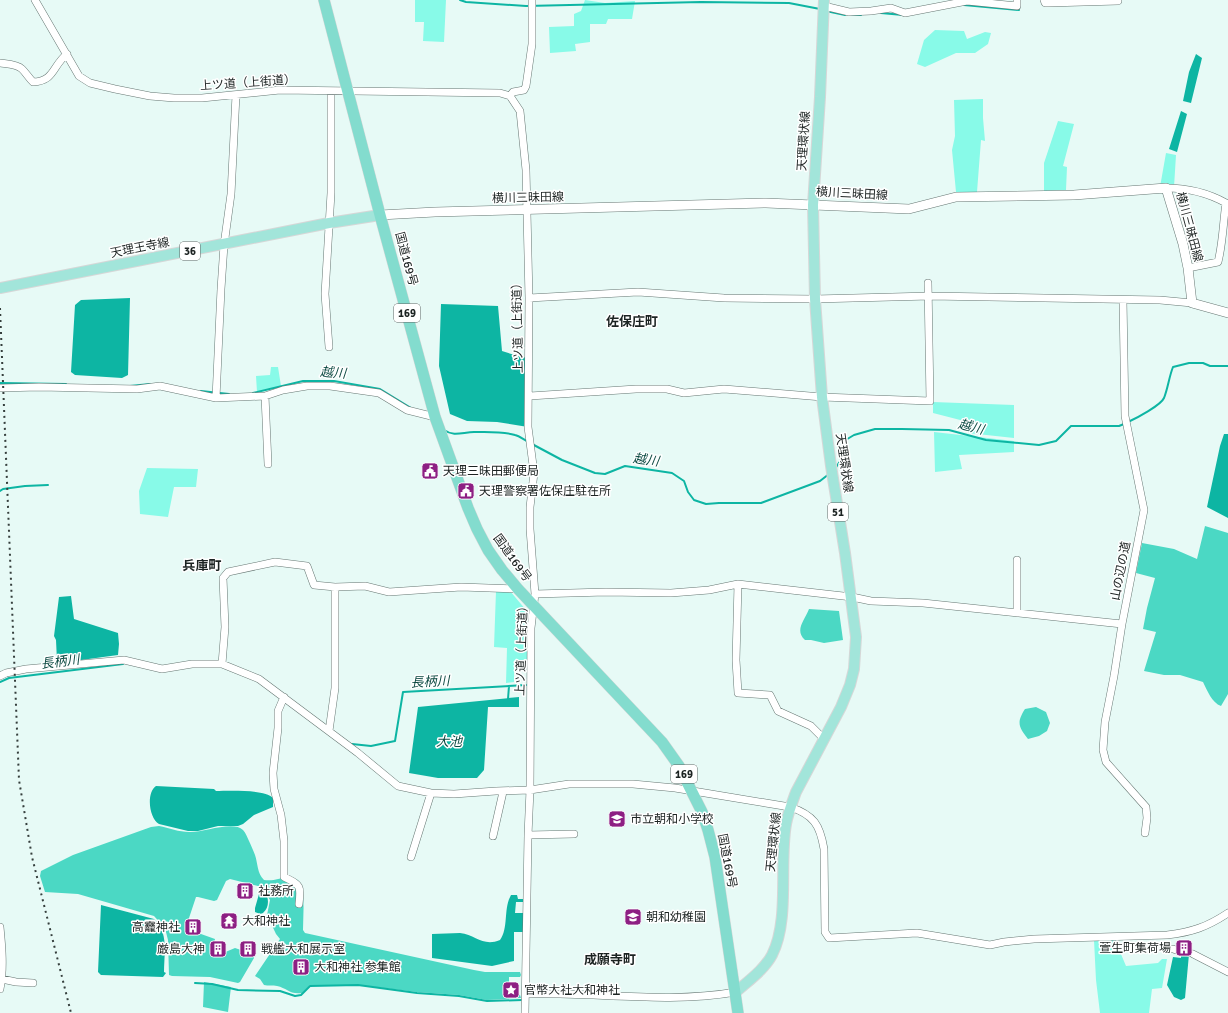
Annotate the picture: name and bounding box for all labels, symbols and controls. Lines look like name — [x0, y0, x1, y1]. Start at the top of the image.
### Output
street label: 上ツ道（上街道） — [200, 72, 296, 94]
street label: 天理環状線 — [794, 111, 814, 171]
street label: 横川三昧田線 — [816, 185, 888, 203]
street label: 横川三昧田線 — [492, 190, 564, 206]
street label: 横川三昧田線 — [1172, 190, 1206, 264]
street label: 国道169号 — [392, 230, 420, 288]
street label: 天理王寺線 — [109, 235, 171, 261]
road number: 36 — [180, 242, 200, 260]
street label: 上ツ道（上街道） — [510, 277, 526, 373]
road number: 169 — [394, 304, 420, 322]
district label: 佐保庄町 — [606, 314, 658, 330]
water label: 越川 — [319, 364, 349, 382]
water label: 越川 — [956, 416, 987, 438]
street label: 天理環状線 — [832, 432, 856, 494]
water label: 越川 — [632, 450, 662, 470]
public building icon: 天理三昧田郵便局 — [420, 461, 440, 481]
place label: 天理三昧田郵便局 — [443, 464, 539, 479]
public building icon: 天理警察署佐保庄駐在所 — [456, 481, 476, 501]
place label: 天理警察署佐保庄駐在所 — [479, 484, 611, 499]
road number: 51 — [828, 503, 848, 521]
street label: 国道169号 — [490, 531, 534, 585]
street label: 山の辺の道 — [1108, 540, 1134, 602]
district label: 兵庫町 — [182, 558, 222, 574]
street label: 上ツ道（上街道） — [513, 600, 531, 696]
water label: 長柄川 — [40, 651, 82, 672]
water label: 長柄川 — [410, 673, 452, 691]
water label: 大池 — [436, 734, 464, 750]
road number: 169 — [671, 765, 697, 783]
school or university icon: 市立朝和小学校 — [607, 809, 627, 829]
street label: 天理環状線 — [763, 811, 785, 873]
place label: 市立朝和小学校 — [630, 812, 714, 827]
street label: 国道169号 — [714, 832, 740, 890]
building icon: 社務所 — [235, 881, 255, 901]
place label: 社務所 — [258, 884, 294, 899]
school or university icon: 朝和幼稚園 — [623, 907, 643, 927]
place label: 朝和幼稚園 — [646, 910, 706, 925]
temple icon: 大和神社 — [219, 911, 239, 931]
place label: 大和神社 — [242, 914, 290, 929]
building icon: 高龗神社 — [183, 917, 203, 937]
place label: 高龗神社 — [132, 920, 180, 935]
building icon: 萱生町集荷場 — [1174, 938, 1194, 958]
building icon: 厳島大神 — [208, 939, 228, 959]
building icon: 戦艦大和展示室 — [238, 939, 258, 959]
place label: 萱生町集荷場 — [1099, 941, 1171, 956]
place label: 厳島大神 — [157, 942, 205, 957]
place label: 戦艦大和展示室 — [261, 942, 345, 957]
district label: 成願寺町 — [584, 952, 636, 968]
building icon: 大和神社 参集館 — [291, 957, 311, 977]
place label: 大和神社 参集館 — [314, 960, 401, 975]
place icon: 官幣大社大和神社 — [501, 980, 521, 1000]
place label: 官幣大社大和神社 — [524, 983, 620, 998]

